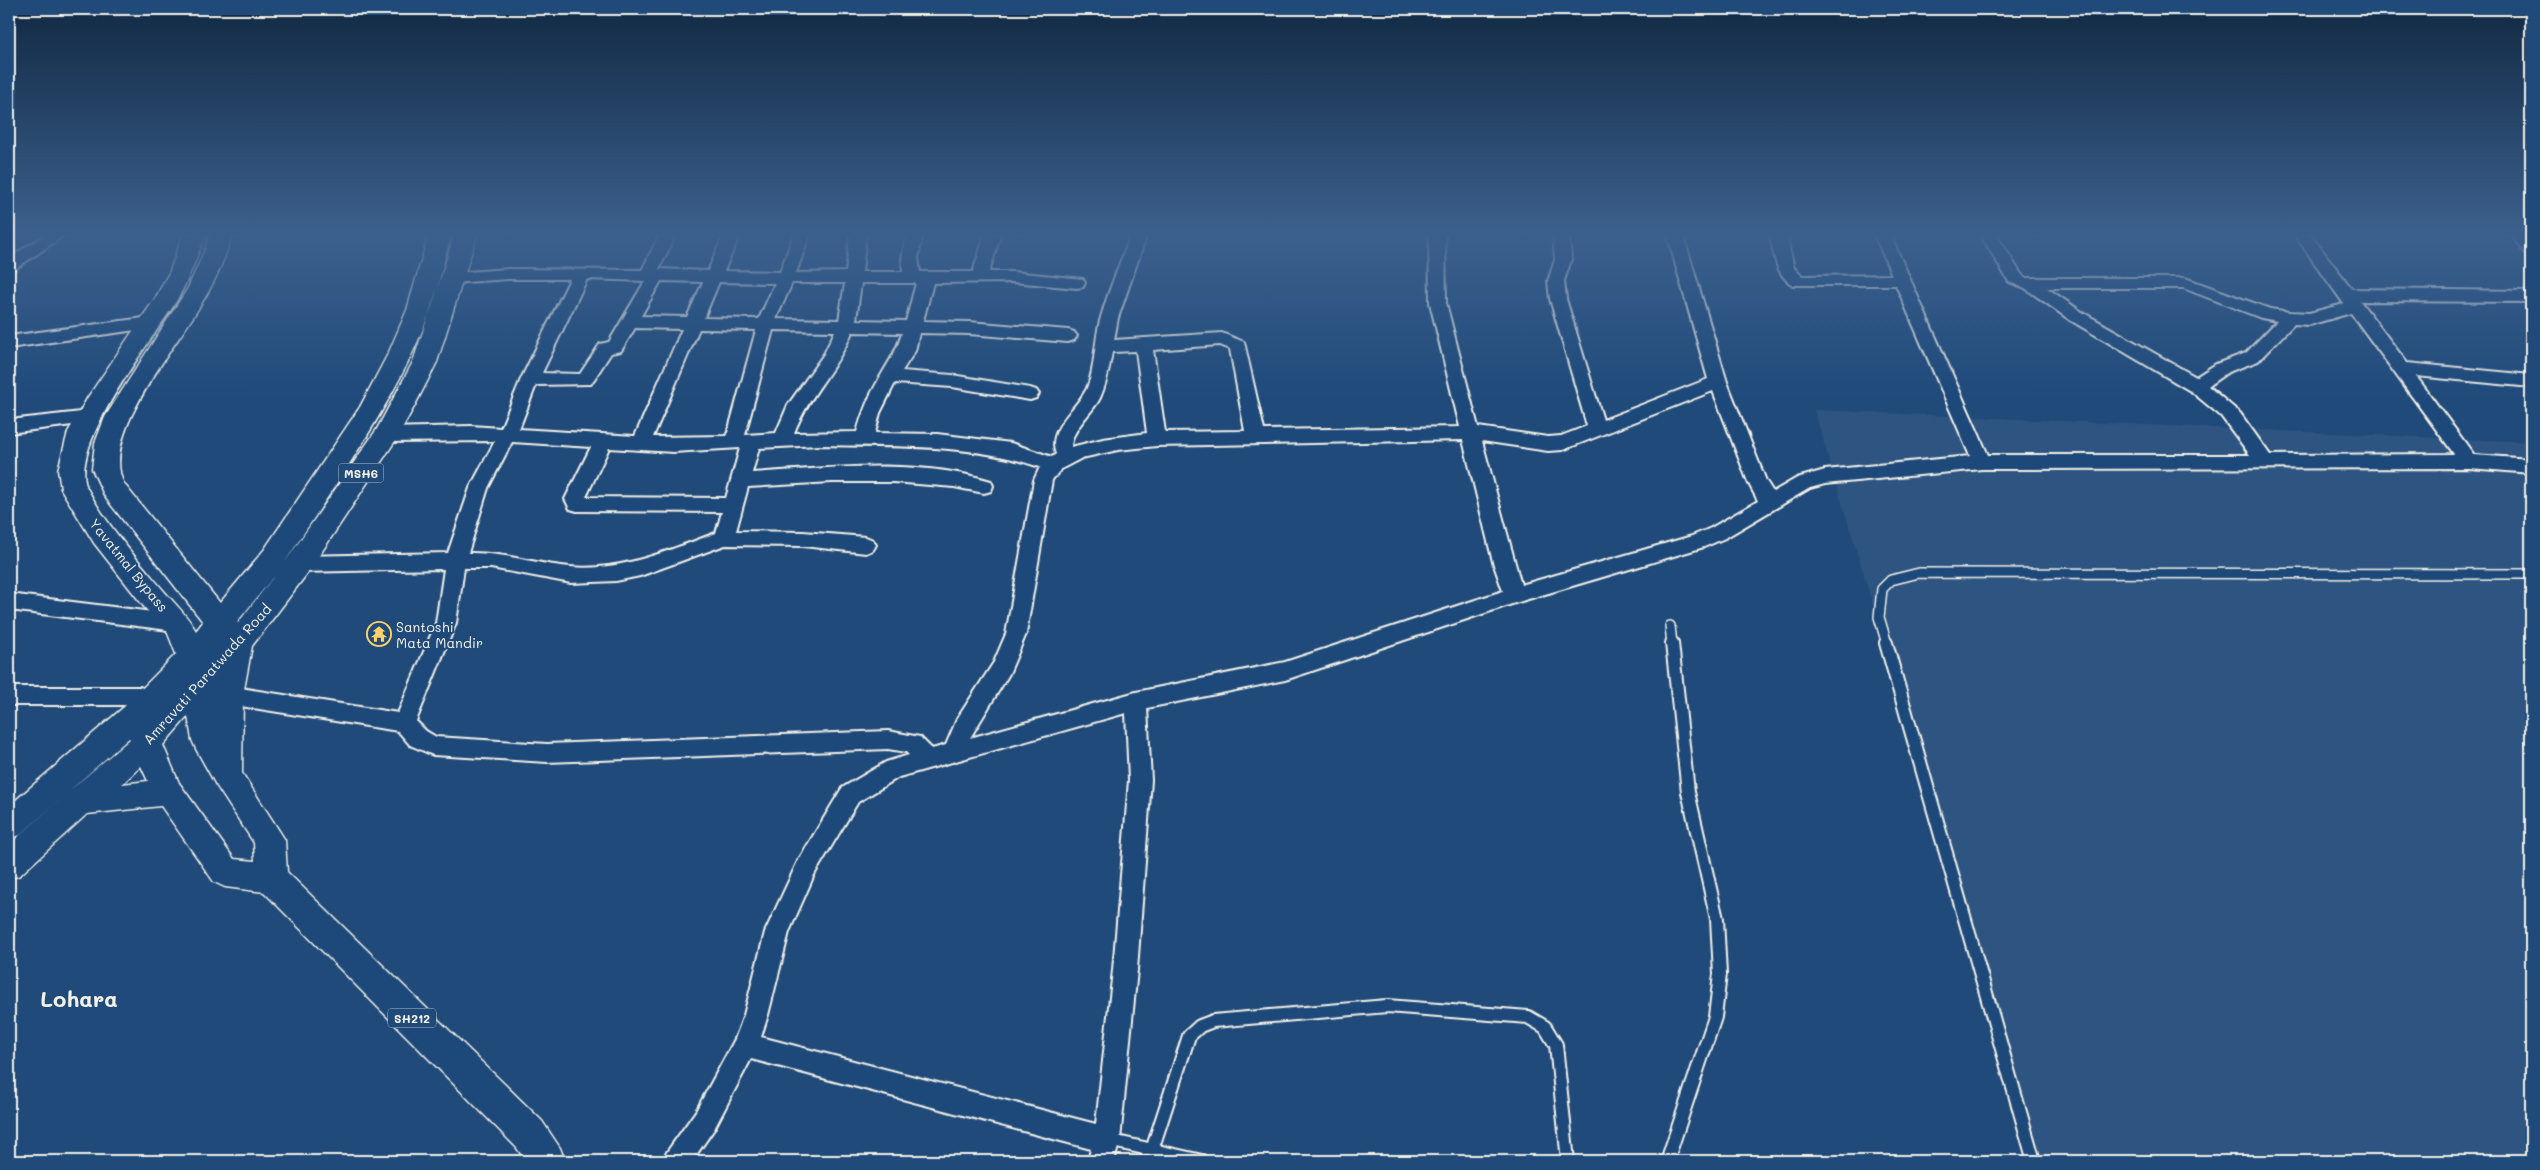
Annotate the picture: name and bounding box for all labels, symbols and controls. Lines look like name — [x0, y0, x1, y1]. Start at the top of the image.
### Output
road number: MSH6 — [338, 463, 384, 482]
street label: Yavatmal Bypass — [85, 514, 173, 616]
street label: Amravati Paratwada Road — [139, 599, 275, 748]
place label: Santoshi Mata Mandir — [396, 617, 483, 652]
temple icon: Santoshi Mata Mandir — [366, 621, 392, 647]
district label: Lohara — [40, 984, 118, 1013]
road number: SH212 — [388, 1008, 436, 1028]

